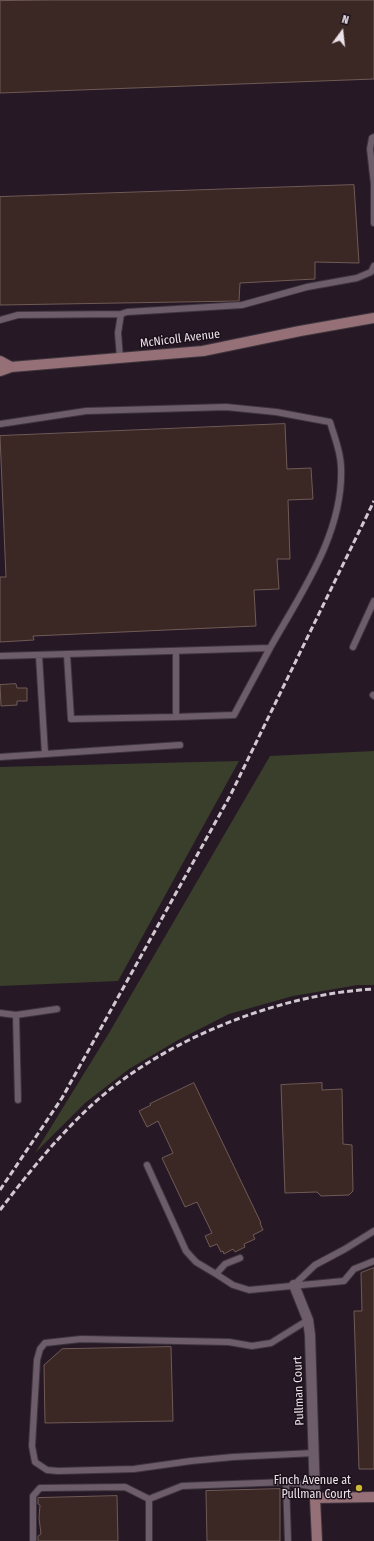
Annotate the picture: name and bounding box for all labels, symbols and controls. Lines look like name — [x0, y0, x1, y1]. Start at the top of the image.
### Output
north arrow — [322, 12, 362, 52]
text: N — [340, 13, 350, 27]
street label: McNicoll Avenue — [139, 327, 221, 351]
street label: Pullman Court — [291, 1356, 307, 1426]
place label: Finch Avenue at Pullman Court — [274, 1474, 351, 1502]
marker: Finch Avenue at Pullman Court — [354, 1483, 364, 1493]

